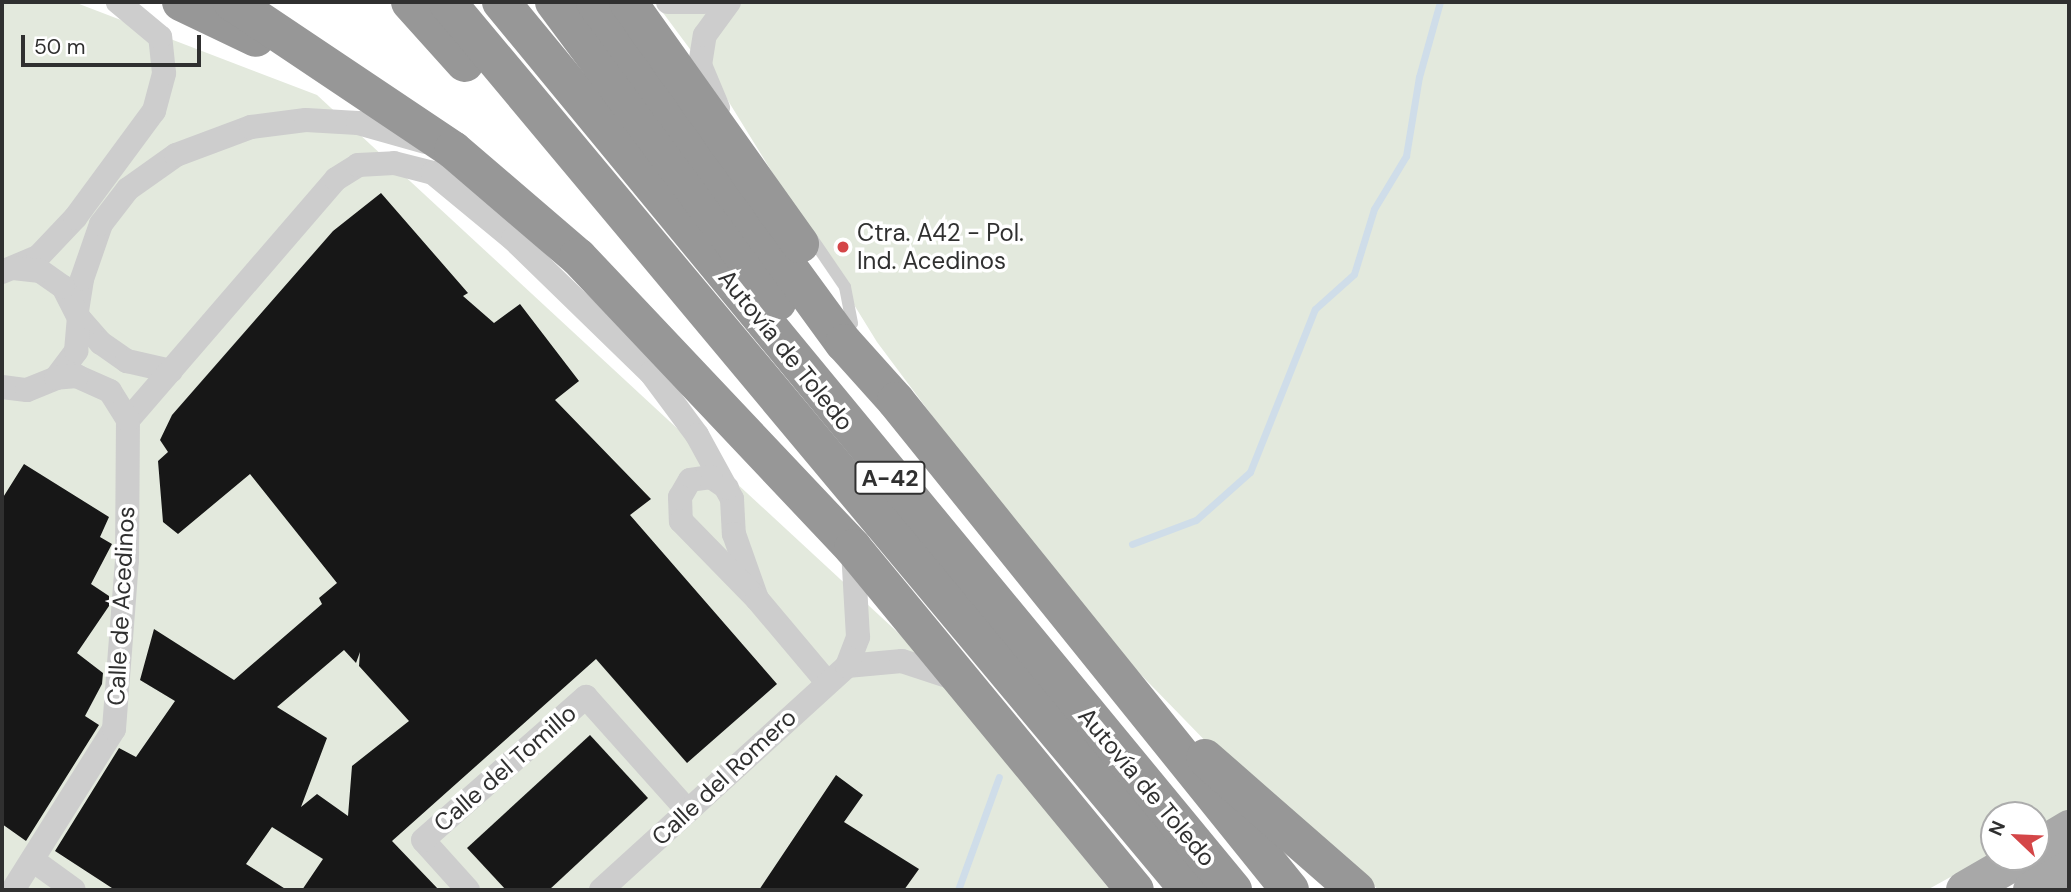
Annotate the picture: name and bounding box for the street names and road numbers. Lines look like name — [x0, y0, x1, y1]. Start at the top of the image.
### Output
street label: Autovía de Toledo — [712, 264, 860, 436]
road number: A-42 — [853, 458, 927, 498]
street label: Calle de Acedinos — [101, 506, 141, 706]
street label: Calle del Tomillo — [428, 698, 582, 838]
street label: Autovía de Toledo — [1072, 702, 1222, 872]
street label: Calle del Romero — [646, 703, 802, 851]

